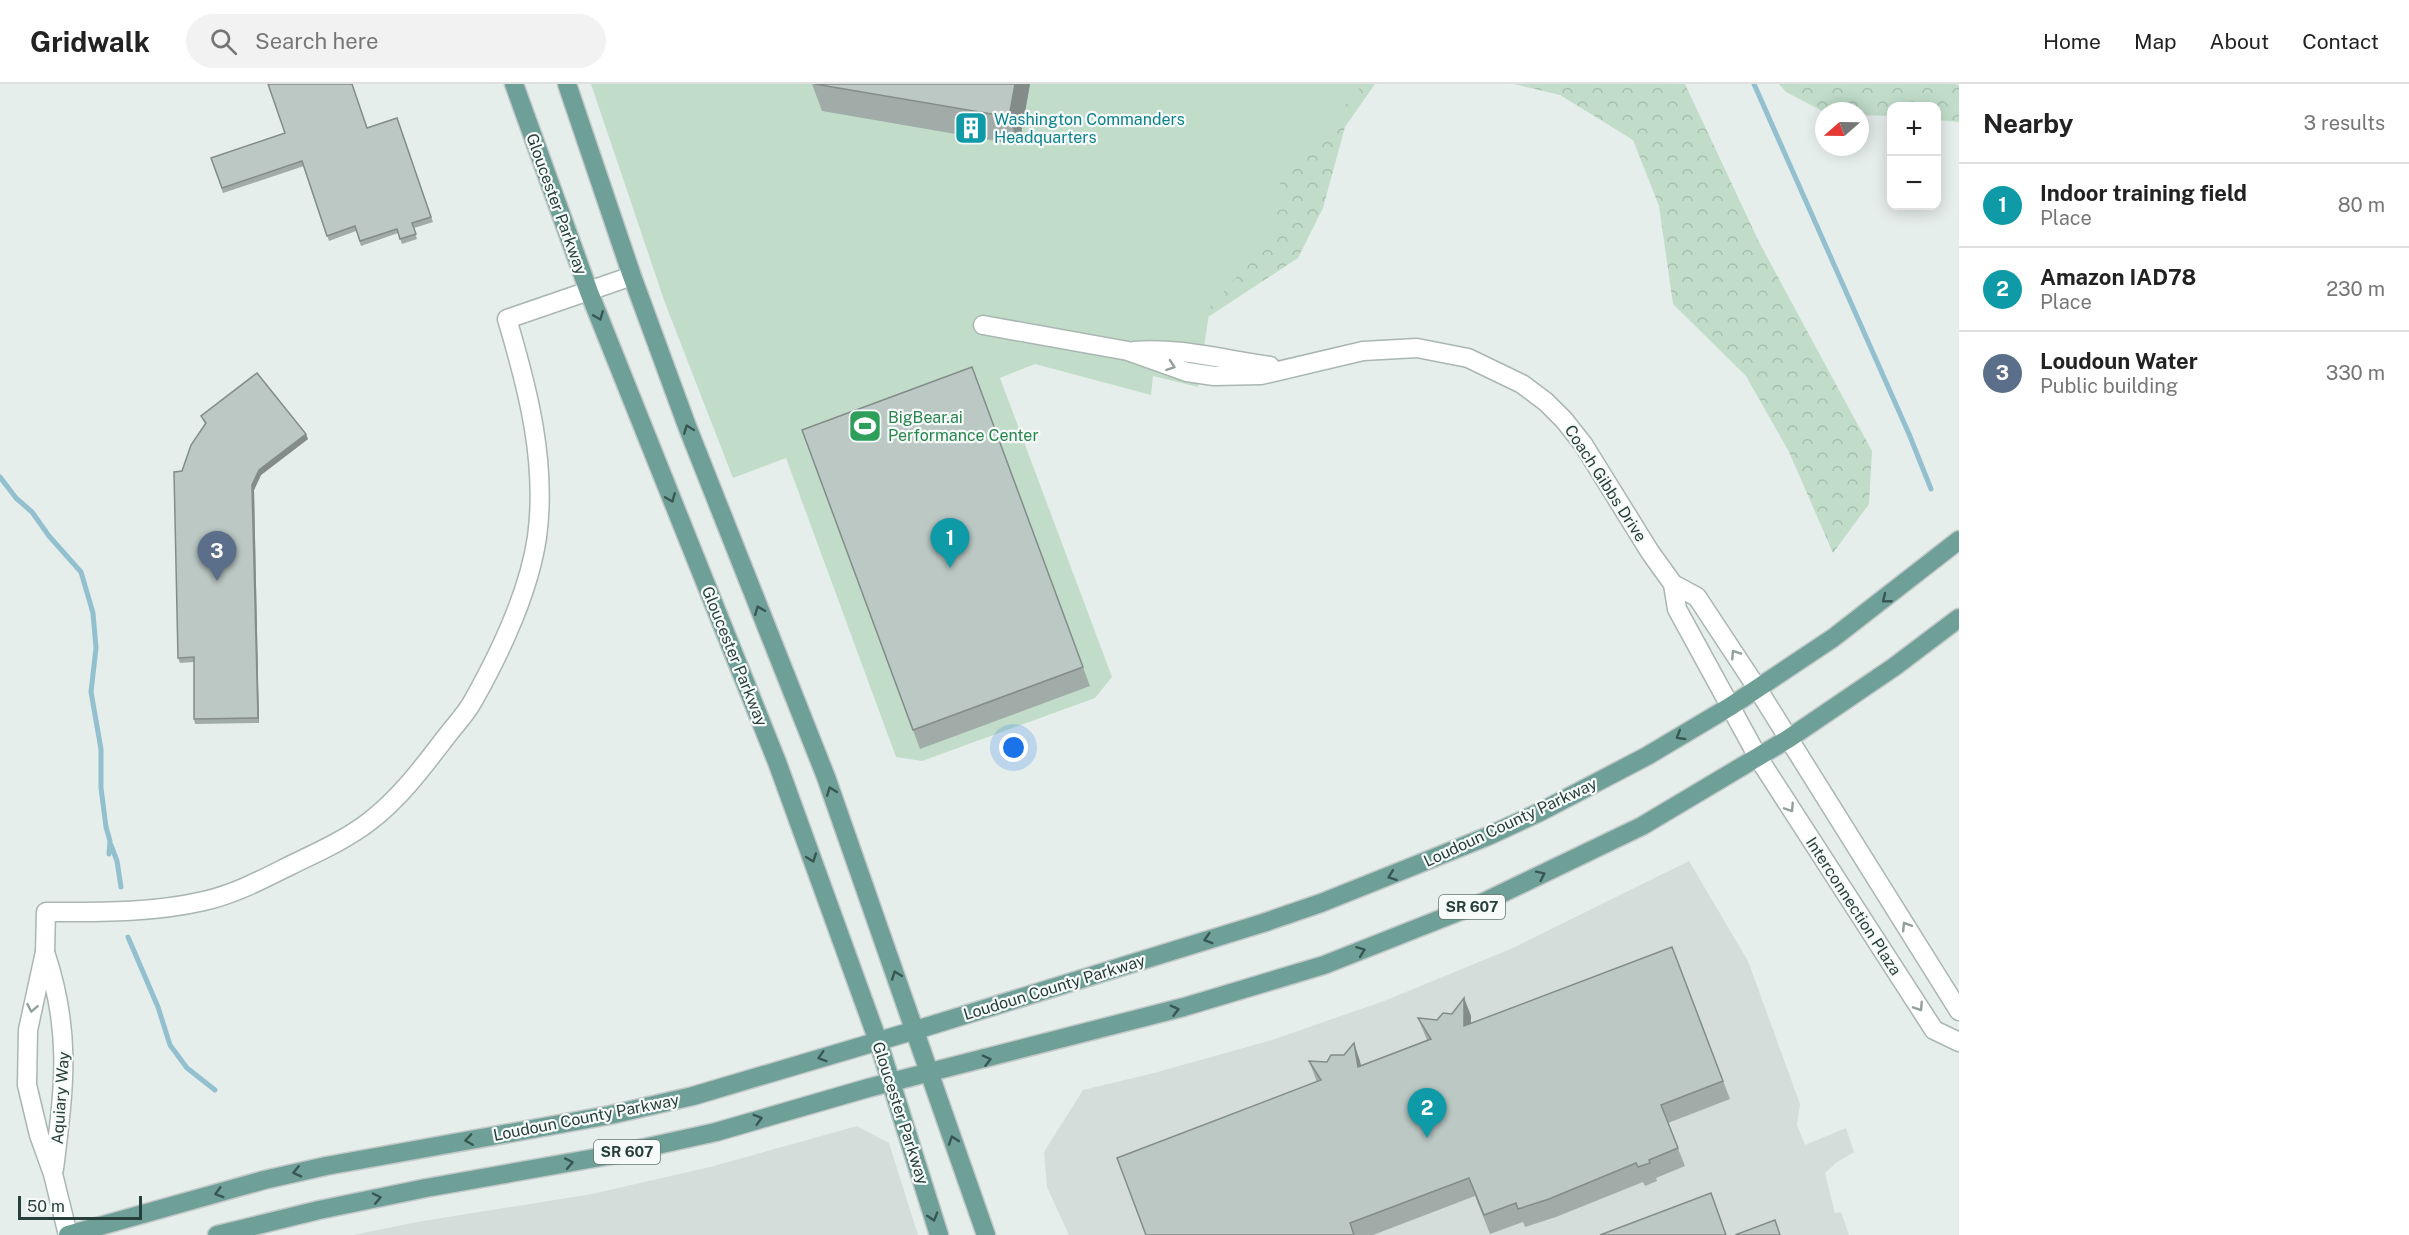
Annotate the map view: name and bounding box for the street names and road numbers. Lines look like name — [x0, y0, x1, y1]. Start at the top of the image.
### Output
street label: Gloucester Parkway — [522, 131, 591, 278]
street label: Coach Gibbs Drive — [1561, 421, 1650, 545]
street label: Gloucester Parkway — [698, 584, 771, 729]
street label: Loudoun County Parkway — [1421, 774, 1600, 871]
street label: Interconnection Plaza — [1802, 834, 1905, 979]
road number: SR 607 — [1439, 895, 1505, 919]
street label: Loudoun County Parkway — [961, 951, 1148, 1024]
street label: Gloucester Parkway — [868, 1039, 933, 1187]
street label: Aquiary Way — [48, 1051, 73, 1145]
street label: Loudoun County Parkway — [492, 1090, 681, 1145]
road number: SR 607 — [594, 1140, 660, 1164]

